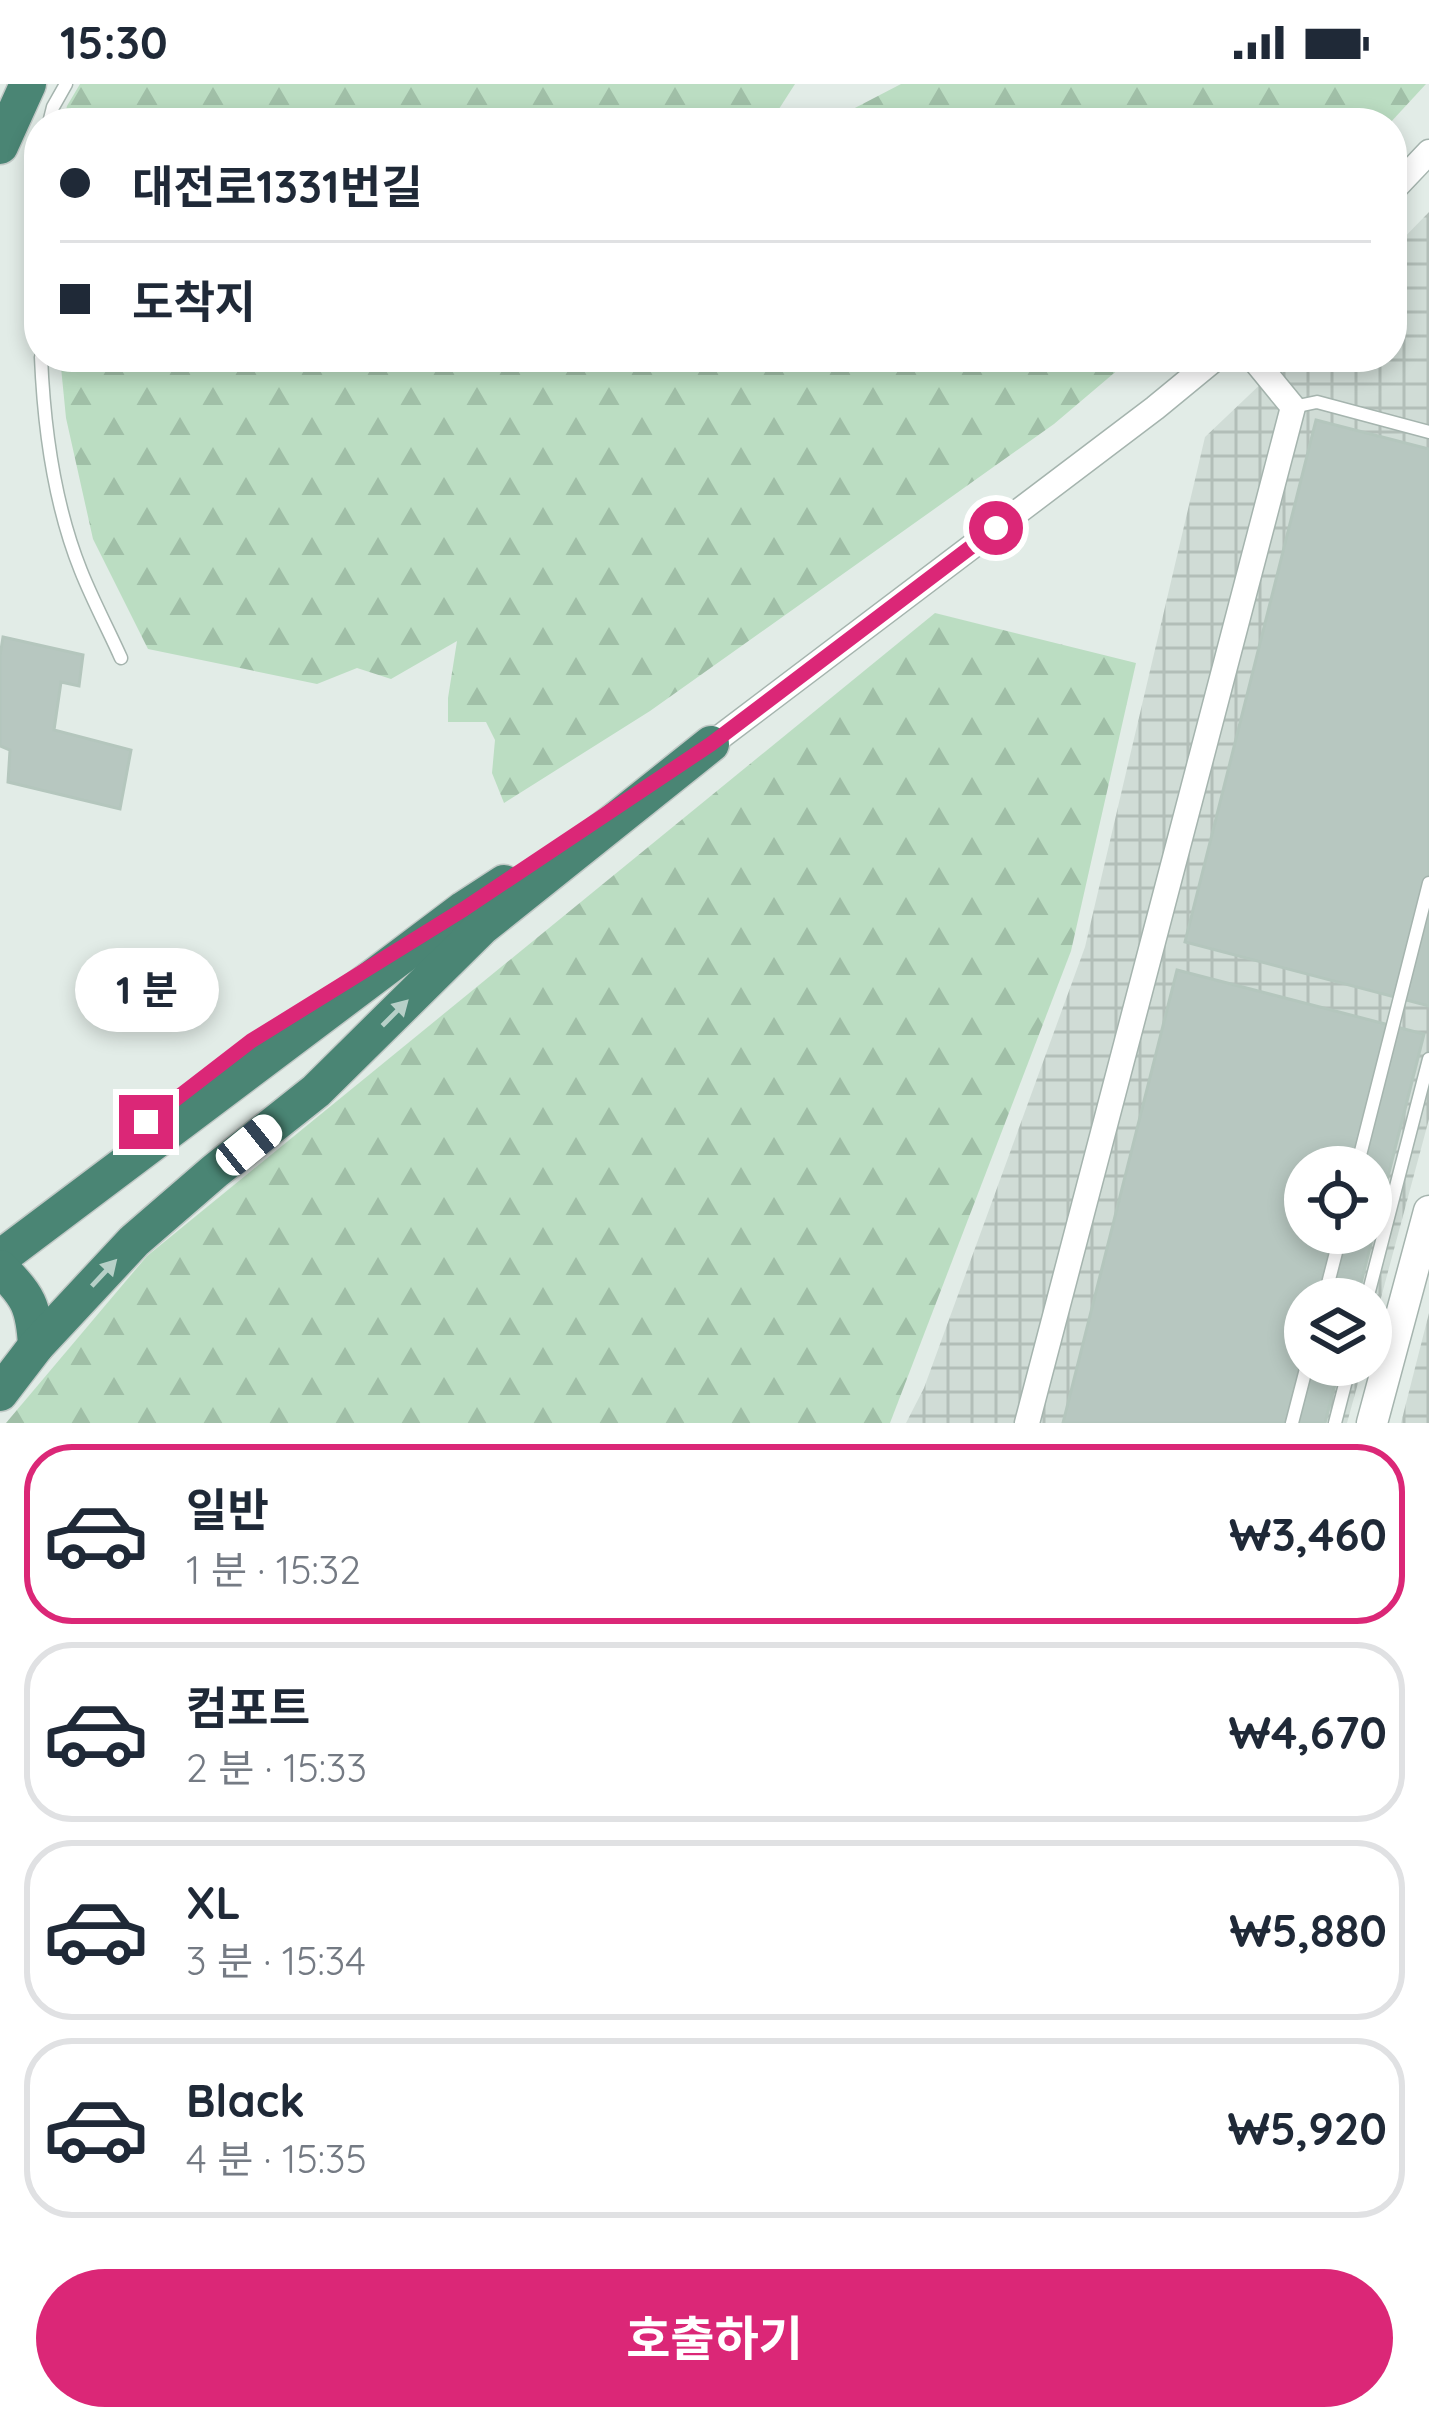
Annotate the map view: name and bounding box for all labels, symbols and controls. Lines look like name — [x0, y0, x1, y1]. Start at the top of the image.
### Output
text: 15:30 — [60, 14, 168, 70]
text: 대전로1331번길 — [132, 158, 422, 214]
text: 도착지 — [132, 273, 256, 329]
route start — [969, 501, 1023, 555]
callout: 1 분 — [74, 948, 218, 1032]
text: 1 분 — [116, 965, 178, 1014]
one-way arrow — [380, 1000, 409, 1028]
route end — [119, 1095, 173, 1149]
car — [210, 1108, 288, 1182]
map controls — [1284, 1146, 1392, 1386]
button: locate — [1284, 1146, 1392, 1254]
one-way arrow — [90, 1259, 118, 1288]
button: layers — [1284, 1278, 1392, 1386]
icon: car — [42, 1480, 150, 1588]
text: 일반 — [186, 1481, 269, 1537]
text: ₩3,460 — [1229, 1506, 1387, 1562]
text: 1 분 · 15:32 — [186, 1545, 361, 1594]
icon: car — [42, 1678, 150, 1786]
text: 컴포트 — [186, 1679, 310, 1735]
text: ₩4,670 — [1229, 1704, 1387, 1760]
text: 2 분 · 15:33 — [186, 1743, 367, 1792]
text: XL — [186, 1874, 241, 1930]
icon: car — [42, 1876, 150, 1984]
text: ₩5,880 — [1229, 1902, 1387, 1958]
text: 3 분 · 15:34 — [186, 1936, 366, 1985]
text: Black — [186, 2072, 305, 2128]
icon: car — [42, 2074, 150, 2182]
text: ₩5,920 — [1227, 2100, 1387, 2156]
text: 4 분 · 15:35 — [186, 2134, 367, 2183]
button: 호출하기 — [36, 2269, 1393, 2407]

